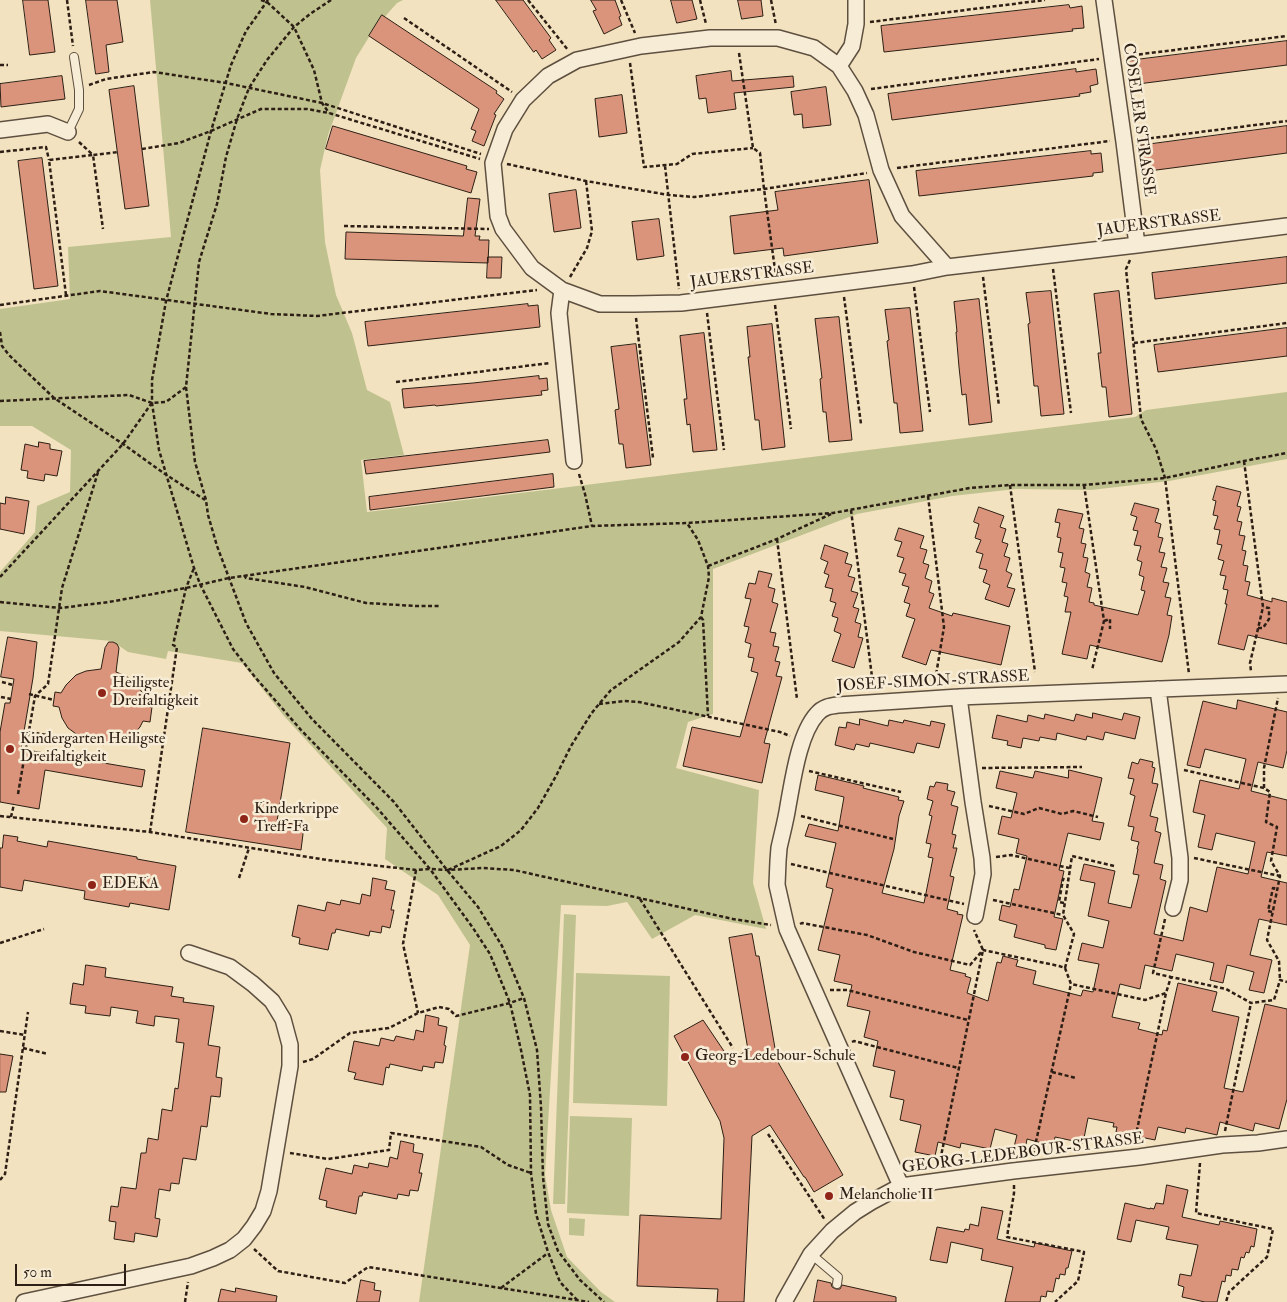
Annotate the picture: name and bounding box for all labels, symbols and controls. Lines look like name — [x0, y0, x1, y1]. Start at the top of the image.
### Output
street label: COSELER STRASSE — [1118, 42, 1158, 198]
street label: JAUERSTRASSE — [1096, 207, 1222, 241]
street label: JAUERSTRASSE — [689, 259, 815, 293]
street label: JOSEF-SIMON-STRASSE — [836, 667, 1030, 697]
place label: Heiligste Dreifaltigkeit — [112, 674, 198, 712]
marker: Heiligste Dreifaltigkeit — [96, 687, 108, 699]
place label: Kindergarten Heiligste Dreifaltigkeit — [20, 730, 165, 768]
marker: Kindergarten Heiligste Dreifaltigkeit — [4, 743, 16, 755]
place label: Kinderkrippe Treff-Fa — [254, 800, 339, 838]
marker: Kinderkrippe Treff-Fa — [238, 813, 250, 825]
place label: EDEKA — [102, 875, 159, 895]
marker: EDEKA — [86, 879, 98, 891]
place label: Georg-Ledebour-Schule — [695, 1047, 855, 1067]
marker: Georg-Ledebour-Schule — [679, 1051, 691, 1063]
street label: GEORG-LEDEBOUR-STRASSE — [901, 1130, 1145, 1178]
place label: Melancholie II — [839, 1186, 934, 1206]
marker: Melancholie II — [823, 1190, 835, 1202]
scale bar — [18, 1254, 129, 1286]
text: 50 m — [23, 1263, 52, 1282]

